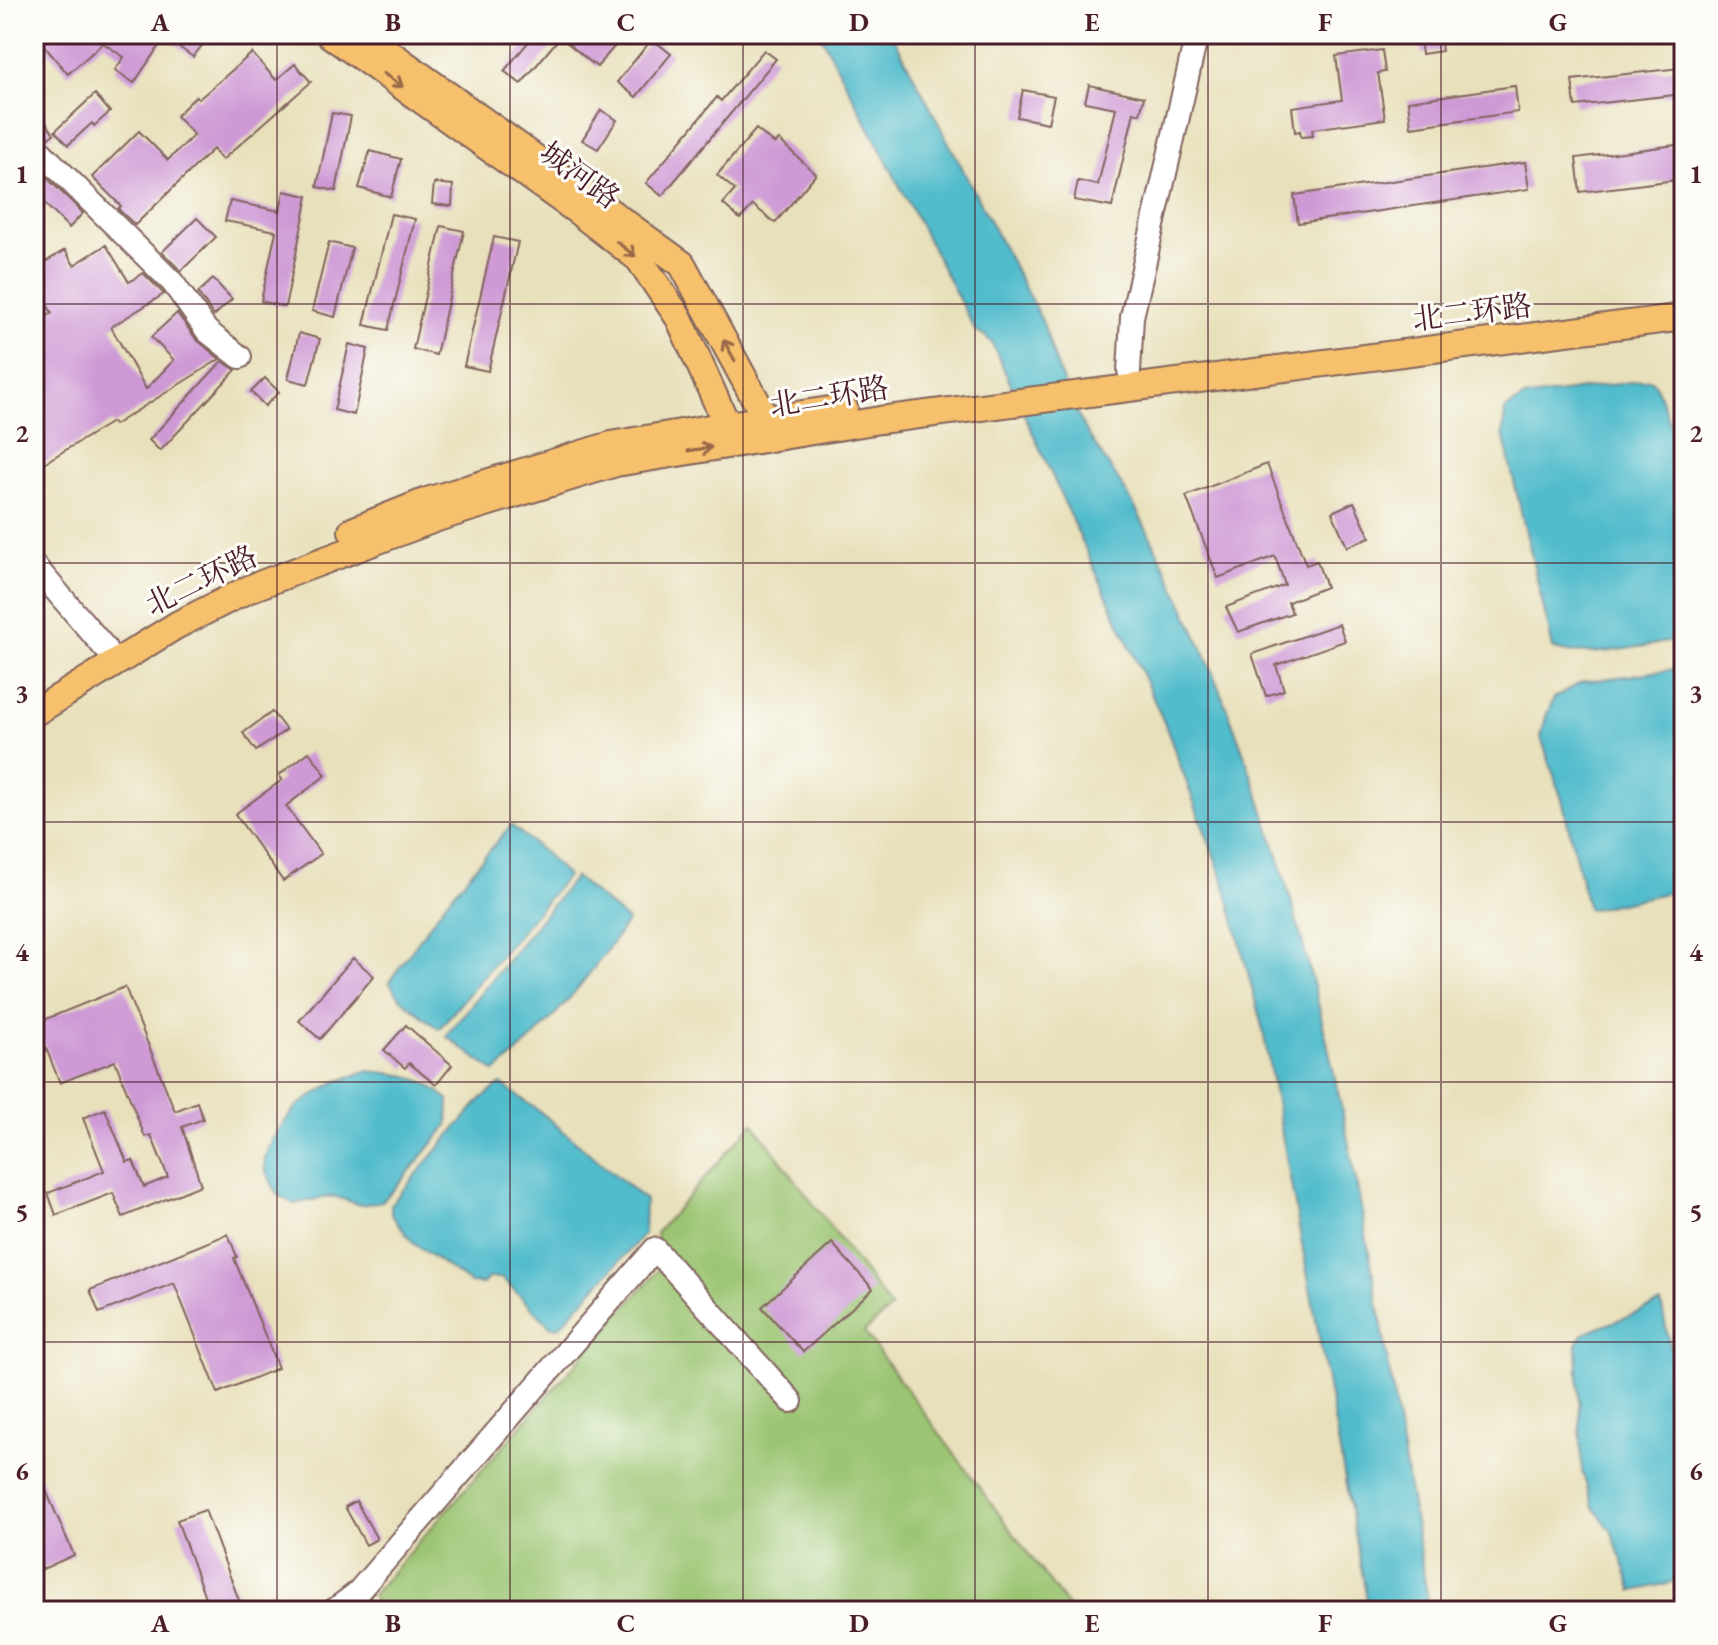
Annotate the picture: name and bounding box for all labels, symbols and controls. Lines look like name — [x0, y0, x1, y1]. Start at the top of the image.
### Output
text: A — [150, 5, 170, 39]
text: B — [385, 5, 401, 39]
text: C — [617, 5, 635, 39]
text: D — [849, 5, 869, 39]
text: E — [1085, 5, 1100, 39]
text: F — [1318, 5, 1332, 39]
text: G — [1549, 5, 1568, 39]
one-way arrow — [381, 71, 403, 88]
street label: 城河路 — [532, 133, 628, 217]
text: 1 — [15, 157, 29, 191]
text: 1 — [1689, 157, 1703, 191]
one-way arrow — [615, 240, 636, 258]
street label: 北二环路 — [1410, 285, 1534, 339]
one-way arrow — [721, 339, 737, 362]
street label: 北二环路 — [767, 367, 891, 425]
text: 2 — [15, 416, 29, 450]
text: 2 — [1689, 416, 1703, 450]
one-way arrow — [687, 441, 712, 456]
street label: 北二环路 — [139, 536, 263, 624]
text: 3 — [15, 676, 29, 710]
text: 3 — [1689, 676, 1703, 710]
text: 4 — [15, 935, 29, 969]
text: 4 — [1689, 935, 1703, 969]
text: 5 — [15, 1195, 29, 1229]
text: 5 — [1689, 1195, 1703, 1229]
text: 6 — [15, 1454, 29, 1488]
text: 6 — [1689, 1454, 1703, 1488]
text: A — [150, 1606, 170, 1640]
text: B — [385, 1606, 401, 1640]
text: C — [617, 1606, 635, 1640]
text: D — [849, 1606, 869, 1640]
text: E — [1085, 1606, 1100, 1640]
text: F — [1318, 1606, 1332, 1640]
text: G — [1549, 1606, 1568, 1640]

